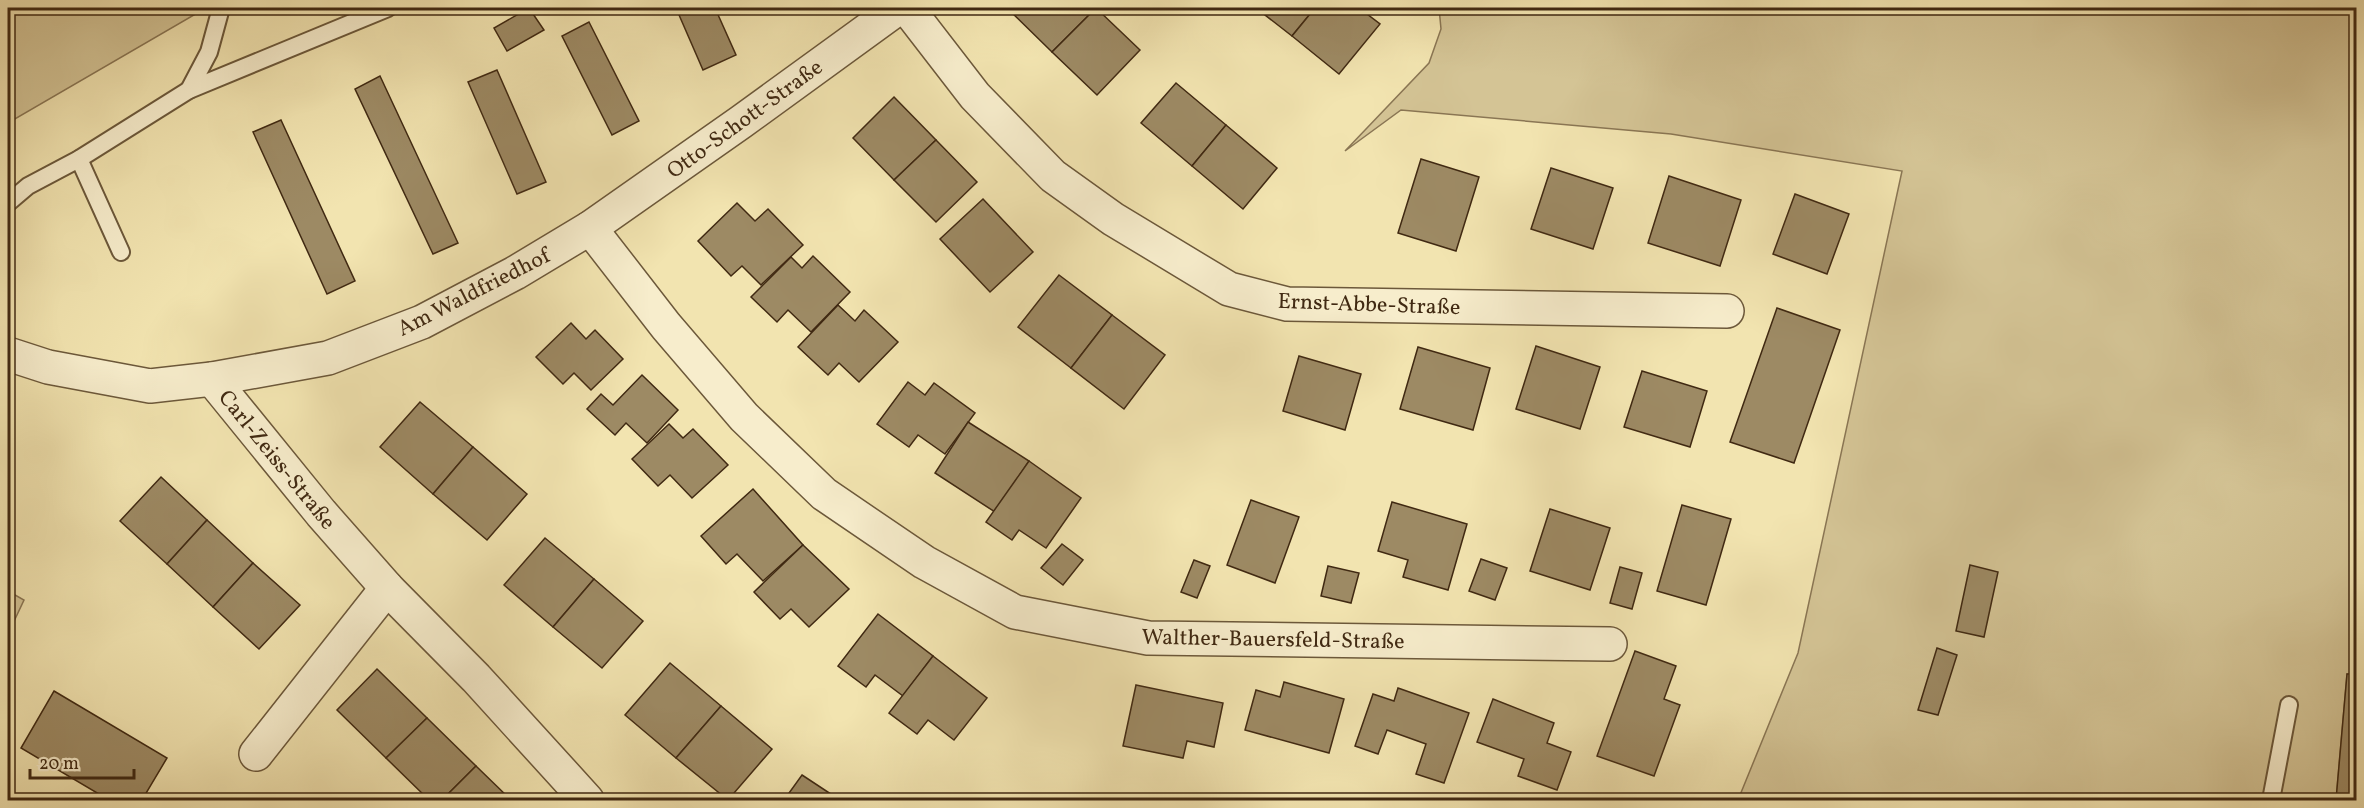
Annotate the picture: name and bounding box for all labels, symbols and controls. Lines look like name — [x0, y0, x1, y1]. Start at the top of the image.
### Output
street label: Otto-Schott-Straße — [661, 53, 830, 187]
street label: Am Waldfriedhof — [392, 240, 558, 345]
street label: Ernst-Abbe-Straße — [1277, 287, 1461, 324]
street label: Carl-Zeiss-Straße — [210, 384, 342, 537]
street label: Walther-Bauersfeld-Straße — [1141, 623, 1405, 658]
scale bar — [30, 742, 134, 780]
text: 20 m — [39, 752, 79, 777]

